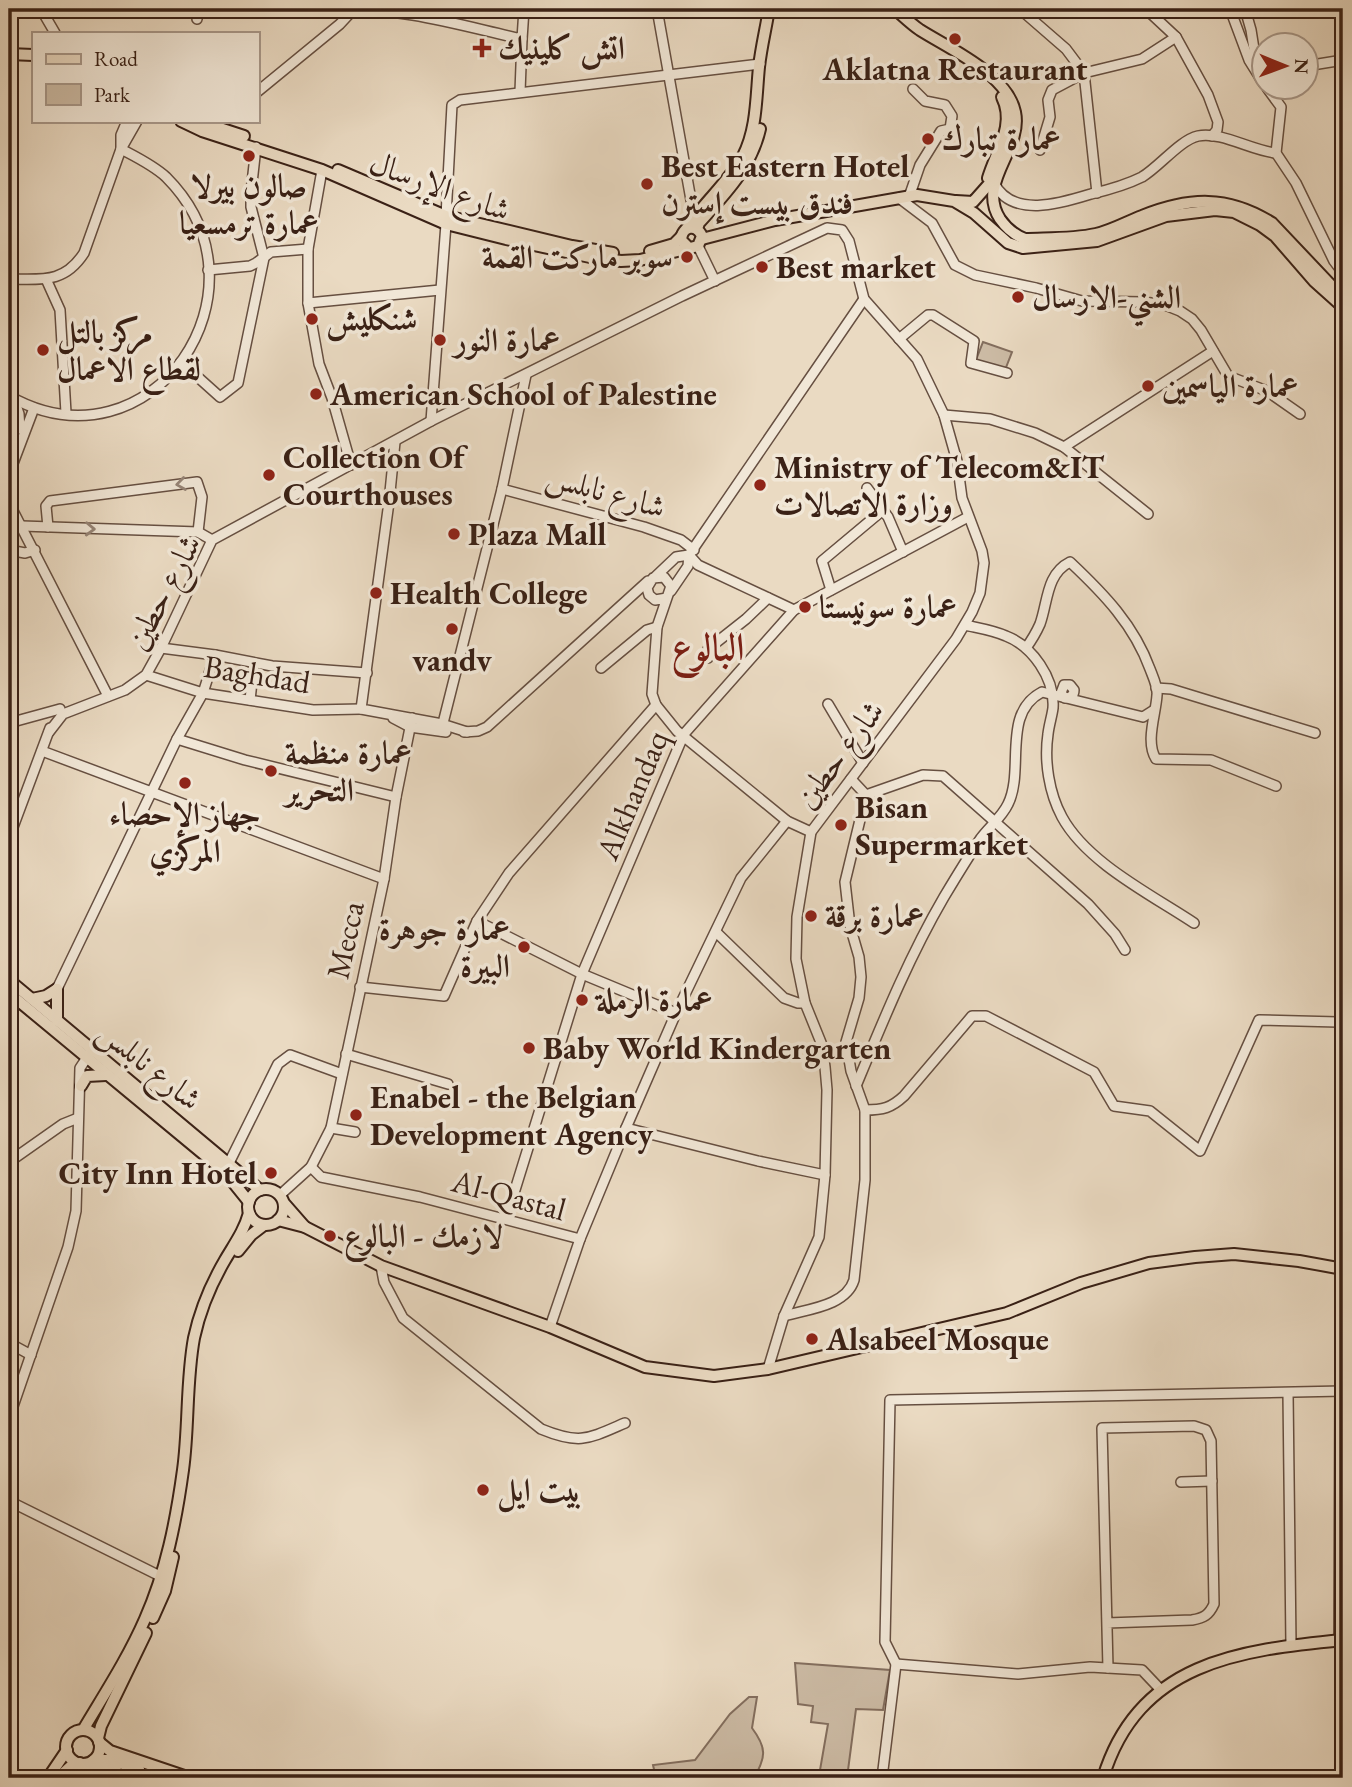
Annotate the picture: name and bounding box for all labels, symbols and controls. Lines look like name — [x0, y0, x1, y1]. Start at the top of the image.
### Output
place label: اتش كلينيك — [498, 27, 625, 70]
marker: Aklatna Restaurant — [947, 31, 963, 47]
legend — [32, 32, 259, 122]
north arrow — [1250, 32, 1320, 102]
marker: اتش كلينيك — [472, 38, 492, 58]
text: Road — [94, 45, 138, 72]
place label: Aklatna Restaurant — [821, 48, 1088, 90]
text: N — [1289, 58, 1314, 75]
text: Park — [94, 81, 131, 108]
place label: عمارة تبارك — [942, 118, 1061, 160]
marker: عمارة تبارك — [920, 131, 936, 147]
street label: شارع الإرسال — [362, 141, 516, 237]
place label: Best Eastern Hotel فندق بيست إسترن — [661, 145, 910, 225]
marker: صالون بيرلا عمارة ترمسعيا — [241, 148, 257, 164]
place label: صالون بيرلا عمارة ترمسعيا — [179, 165, 319, 244]
marker: Best Eastern Hotel فندق بيست إسترن — [639, 176, 655, 192]
place label: سوبر ماركت القمة — [482, 236, 673, 278]
place label: Best market — [776, 246, 936, 288]
marker: سوبر ماركت القمة — [679, 249, 695, 265]
marker: Best market — [754, 259, 770, 275]
place label: الشني-الارسال — [1032, 276, 1181, 327]
marker: الشني-الارسال — [1010, 289, 1026, 305]
place label: شنكليش — [326, 298, 417, 342]
place label: مركز بالتل لقطاع الاعمال — [57, 311, 201, 395]
marker: شنكليش — [304, 311, 320, 327]
place label: عمارة النور — [451, 319, 560, 361]
marker: عمارة النور — [432, 332, 448, 348]
marker: مركز بالتل لقطاع الاعمال — [35, 342, 51, 358]
place label: عمارة الياسمين — [1162, 365, 1298, 407]
place label: American School of Palestine — [329, 373, 717, 415]
marker: عمارة الياسمين — [1140, 378, 1156, 394]
marker: American School of Palestine — [308, 386, 324, 402]
place label: Collection Of Courthouses — [283, 436, 468, 515]
place label: Ministry of Telecom&IT وزارة الاتصالات — [774, 446, 1105, 525]
street label: شارع نابلس — [540, 454, 671, 534]
marker: Collection Of Courthouses — [261, 467, 277, 483]
one-way arrow — [175, 476, 186, 491]
marker: Ministry of Telecom&IT وزارة الاتصالات — [752, 477, 768, 493]
place label: Plaza Mall — [468, 513, 606, 555]
one-way arrow — [85, 521, 96, 536]
marker: Plaza Mall — [446, 526, 462, 542]
street label: شارع حطين — [115, 527, 216, 660]
place label: Health College — [390, 572, 588, 614]
marker: Health College — [368, 585, 384, 601]
place label: عمارة سونيستا — [819, 586, 957, 628]
marker: عمارة سونيستا — [797, 599, 813, 615]
marker: vandv — [444, 621, 460, 637]
district label: البالوع — [671, 622, 745, 678]
place label: vandv — [412, 639, 492, 681]
street label: Baghdad — [201, 645, 314, 703]
street label: شارع حطين — [785, 691, 898, 820]
street label: Alkhandaq — [586, 724, 678, 867]
place label: عمارة منظمة التحرير — [282, 732, 412, 811]
marker: عمارة منظمة التحرير — [263, 763, 279, 779]
marker: جهاز الإحصاء المركزي — [177, 775, 193, 791]
place label: Bisan Supermarket — [855, 786, 1028, 865]
place label: جهاز الإحصاء المركزي — [109, 793, 261, 877]
marker: Bisan Supermarket — [833, 817, 849, 833]
place label: عمارة برقة — [825, 895, 924, 937]
street label: Mecca — [316, 897, 374, 983]
place label: عمارة جوهرة البيرة — [379, 908, 510, 987]
marker: عمارة برقة — [803, 908, 819, 924]
marker: عمارة جوهرة البيرة — [516, 939, 532, 955]
place label: عمارة الرملة — [594, 979, 713, 1021]
marker: عمارة الرملة — [574, 992, 590, 1008]
street label: شارع نابلس — [85, 1010, 211, 1124]
place label: Baby World Kindergarten — [543, 1027, 891, 1069]
marker: Baby World Kindergarten — [521, 1040, 537, 1056]
place label: Enabel - the Belgian Development Agency — [370, 1076, 654, 1155]
marker: Enabel - the Belgian Development Agency — [348, 1107, 364, 1123]
place label: City Inn Hotel — [59, 1152, 257, 1194]
street label: Al-Qastal — [446, 1159, 571, 1230]
marker: City Inn Hotel — [263, 1165, 279, 1181]
place label: لازمك - البالوع — [344, 1215, 503, 1262]
marker: لازمك - البالوع — [322, 1228, 338, 1244]
place label: Alsabeel Mosque — [825, 1318, 1049, 1360]
marker: Alsabeel Mosque — [804, 1331, 820, 1347]
place label: بيت ايل — [497, 1469, 582, 1513]
marker: بيت ايل — [475, 1482, 491, 1498]

